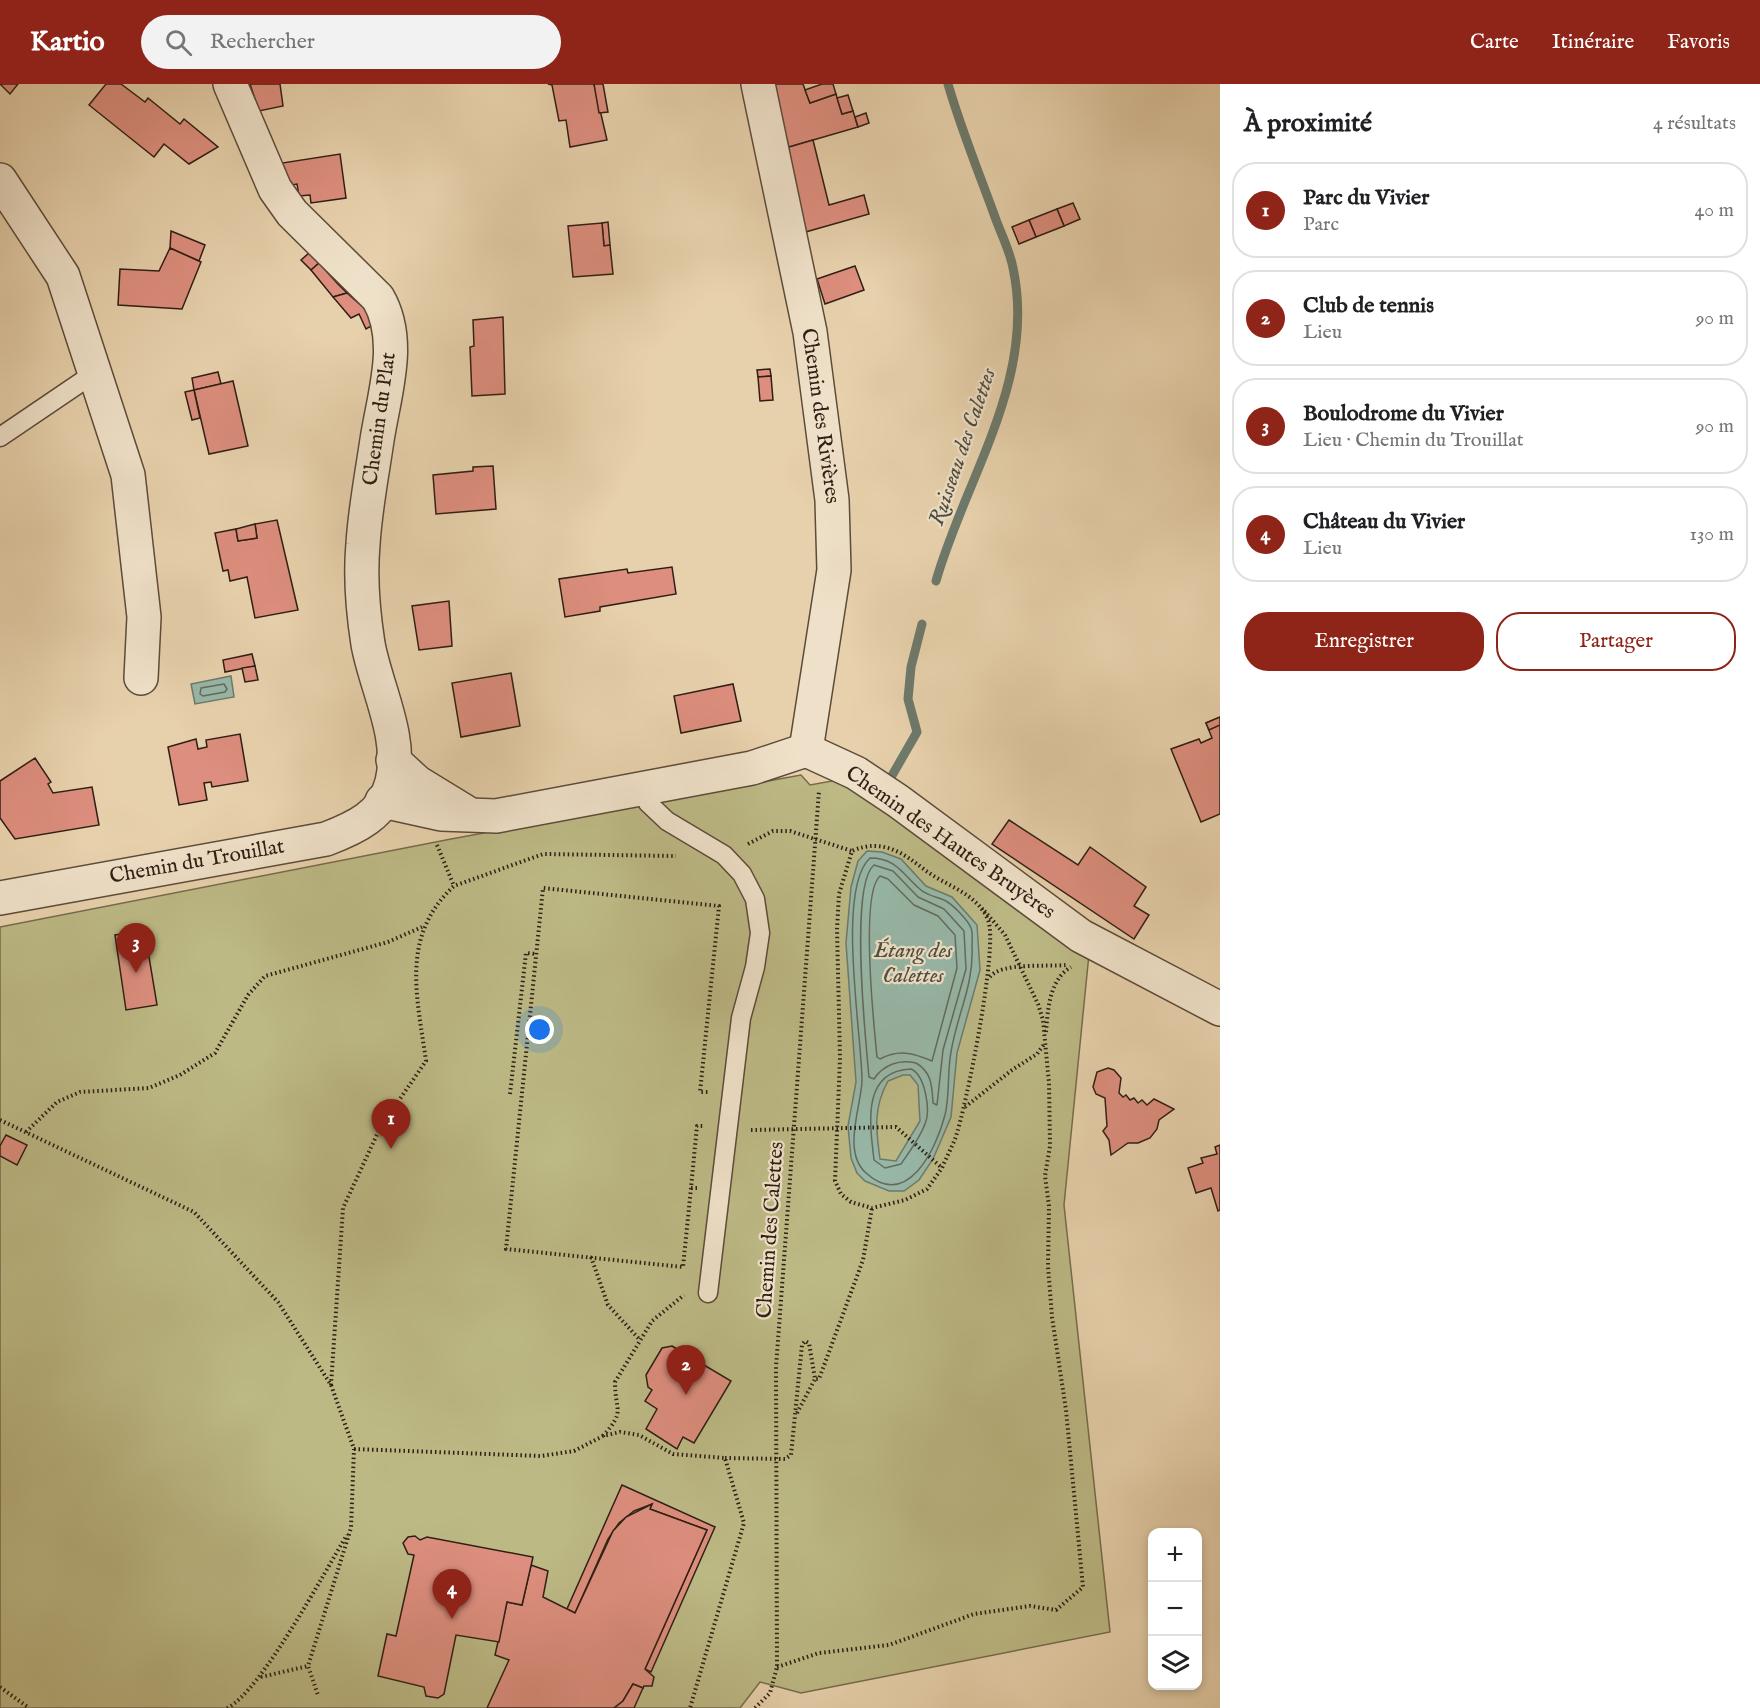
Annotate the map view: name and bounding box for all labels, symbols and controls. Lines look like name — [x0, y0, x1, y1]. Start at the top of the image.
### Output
search box — [141, 15, 561, 69]
text: Kartio — [30, 25, 105, 60]
icon: search — [162, 26, 195, 59]
text: Rechercher — [210, 28, 315, 56]
text: Carte — [1470, 29, 1519, 56]
text: Itinéraire — [1552, 29, 1634, 56]
text: Favoris — [1667, 29, 1730, 56]
text: À proximité — [1244, 107, 1372, 140]
text: 4 résultats — [1653, 111, 1736, 136]
text: Parc du Vivier — [1303, 184, 1429, 212]
text: 1 — [1262, 198, 1269, 223]
text: 40 m — [1695, 198, 1734, 223]
text: Parc — [1303, 212, 1339, 237]
text: Club de tennis — [1303, 292, 1434, 320]
text: 2 — [1261, 306, 1270, 331]
text: 90 m — [1696, 306, 1734, 331]
text: Lieu — [1303, 320, 1342, 345]
street label: Chemin des Rivières — [794, 327, 846, 505]
street label: Chemin du Plat — [357, 351, 403, 487]
water label: Ruisseau des Calettes — [923, 364, 1003, 529]
text: Boulodrome du Vivier — [1303, 400, 1504, 428]
text: 3 — [1262, 414, 1269, 439]
text: 90 m — [1696, 414, 1734, 439]
text: Lieu · Chemin du Trouillat — [1303, 428, 1524, 453]
text: Château du Vivier — [1303, 508, 1465, 536]
text: 4 — [1261, 522, 1270, 547]
text: 130 m — [1689, 522, 1734, 547]
text: Lieu — [1303, 536, 1342, 561]
button: Enregistrer — [1244, 612, 1484, 671]
button: Partager — [1496, 612, 1736, 671]
street label: Chemin des Hautes Bruyères — [840, 760, 1060, 926]
street label: Chemin du Trouillat — [108, 833, 286, 891]
pin: 3 — [116, 924, 156, 973]
water label: Étang des Calettes — [873, 937, 953, 990]
your location — [525, 1015, 554, 1044]
pin: 1 — [372, 1100, 410, 1149]
street label: Chemin des Calettes — [751, 1141, 791, 1319]
pin: 2 — [666, 1346, 706, 1395]
map controls — [1148, 1528, 1202, 1690]
button: + — [1148, 1528, 1202, 1582]
pin: 4 — [432, 1570, 472, 1619]
button: − — [1148, 1582, 1202, 1636]
button: layers — [1148, 1636, 1202, 1690]

